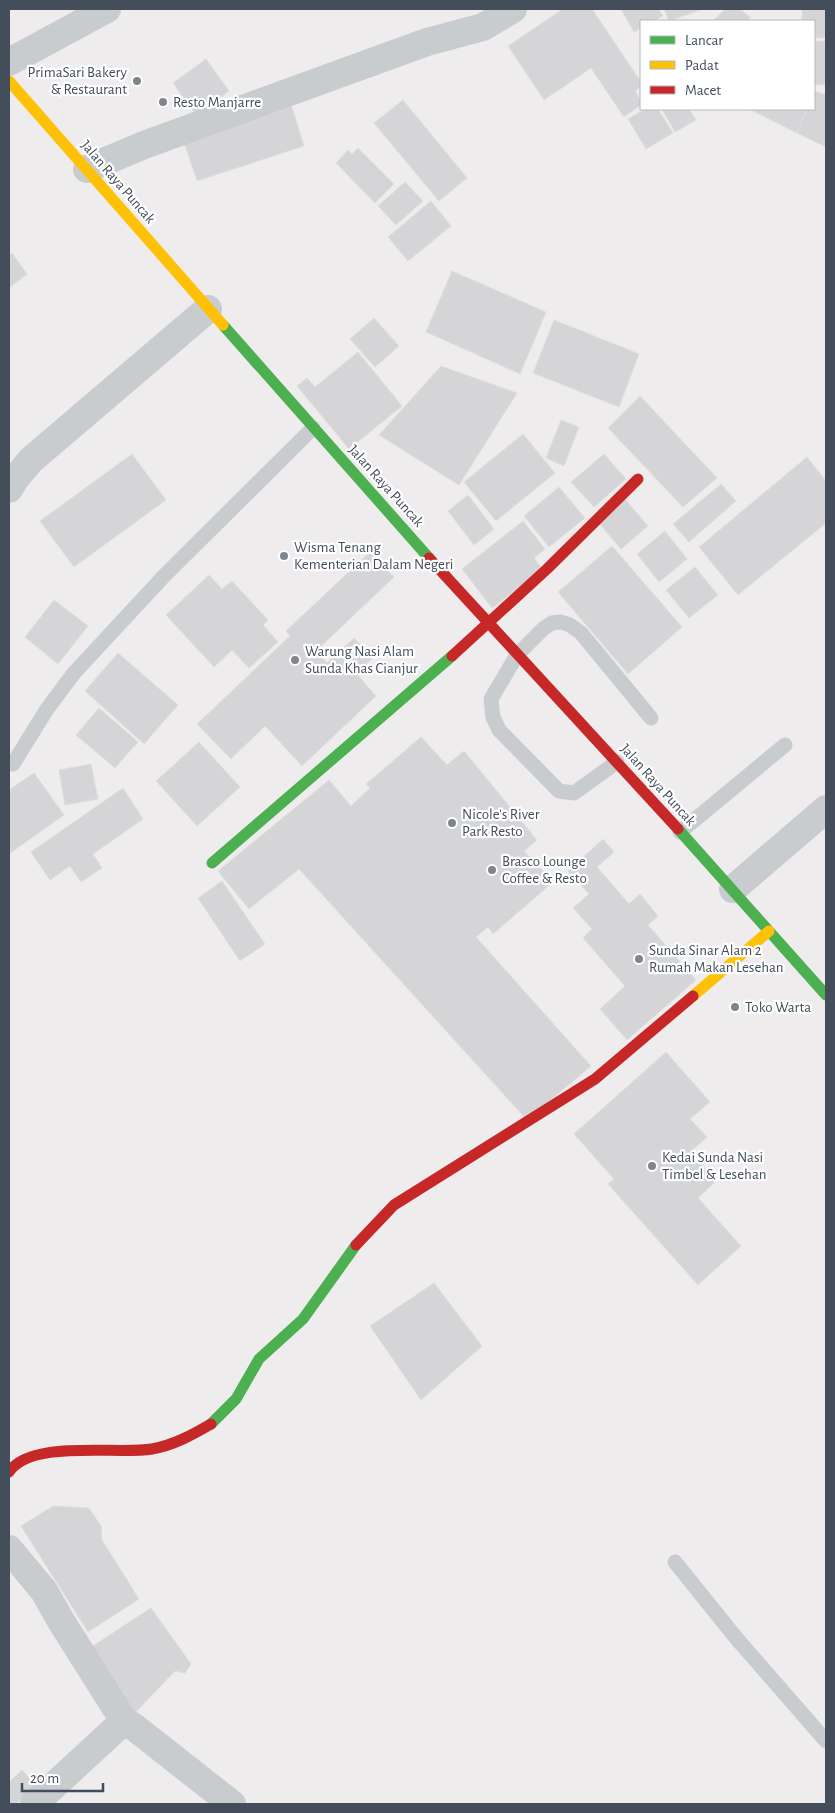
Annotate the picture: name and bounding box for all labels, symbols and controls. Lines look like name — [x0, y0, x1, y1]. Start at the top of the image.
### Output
legend — [640, 20, 815, 110]
text: Lancar — [685, 33, 723, 48]
text: Padat — [685, 58, 719, 73]
place label: PrimaSari Bakery & Restaurant — [28, 65, 128, 97]
marker: PrimaSari Bakery & Restaurant — [131, 75, 143, 87]
text: Macet — [685, 83, 721, 98]
place label: Resto Manjarre — [173, 95, 261, 110]
marker: Resto Manjarre — [157, 96, 169, 108]
street label: Jalan Raya Puncak — [78, 138, 158, 226]
street label: Jalan Raya Puncak — [345, 442, 427, 530]
place label: Wisma Tenang Kementerian Dalam Negeri — [294, 540, 453, 572]
marker: Wisma Tenang Kementerian Dalam Negeri — [278, 550, 290, 562]
place label: Warung Nasi Alam Sunda Khas Cianjur — [305, 644, 418, 676]
marker: Warung Nasi Alam Sunda Khas Cianjur — [289, 654, 301, 666]
street label: Jalan Raya Puncak — [617, 741, 699, 829]
place label: Nicole's River Park Resto — [462, 807, 540, 839]
marker: Nicole's River Park Resto — [446, 817, 458, 829]
place label: Brasco Lounge Coffee & Resto — [502, 854, 587, 886]
marker: Brasco Lounge Coffee & Resto — [486, 864, 498, 876]
place label: Sunda Sinar Alam 2 Rumah Makan Lesehan — [649, 943, 784, 975]
marker: Sunda Sinar Alam 2 Rumah Makan Lesehan — [633, 953, 645, 965]
place label: Toko Warta — [745, 1000, 811, 1015]
marker: Toko Warta — [729, 1001, 741, 1013]
place label: Kedai Sunda Nasi Timbel & Lesehan — [662, 1150, 766, 1182]
marker: Kedai Sunda Nasi Timbel & Lesehan — [646, 1160, 658, 1172]
scale bar — [22, 1760, 104, 1792]
text: 20 m — [30, 1771, 59, 1786]

